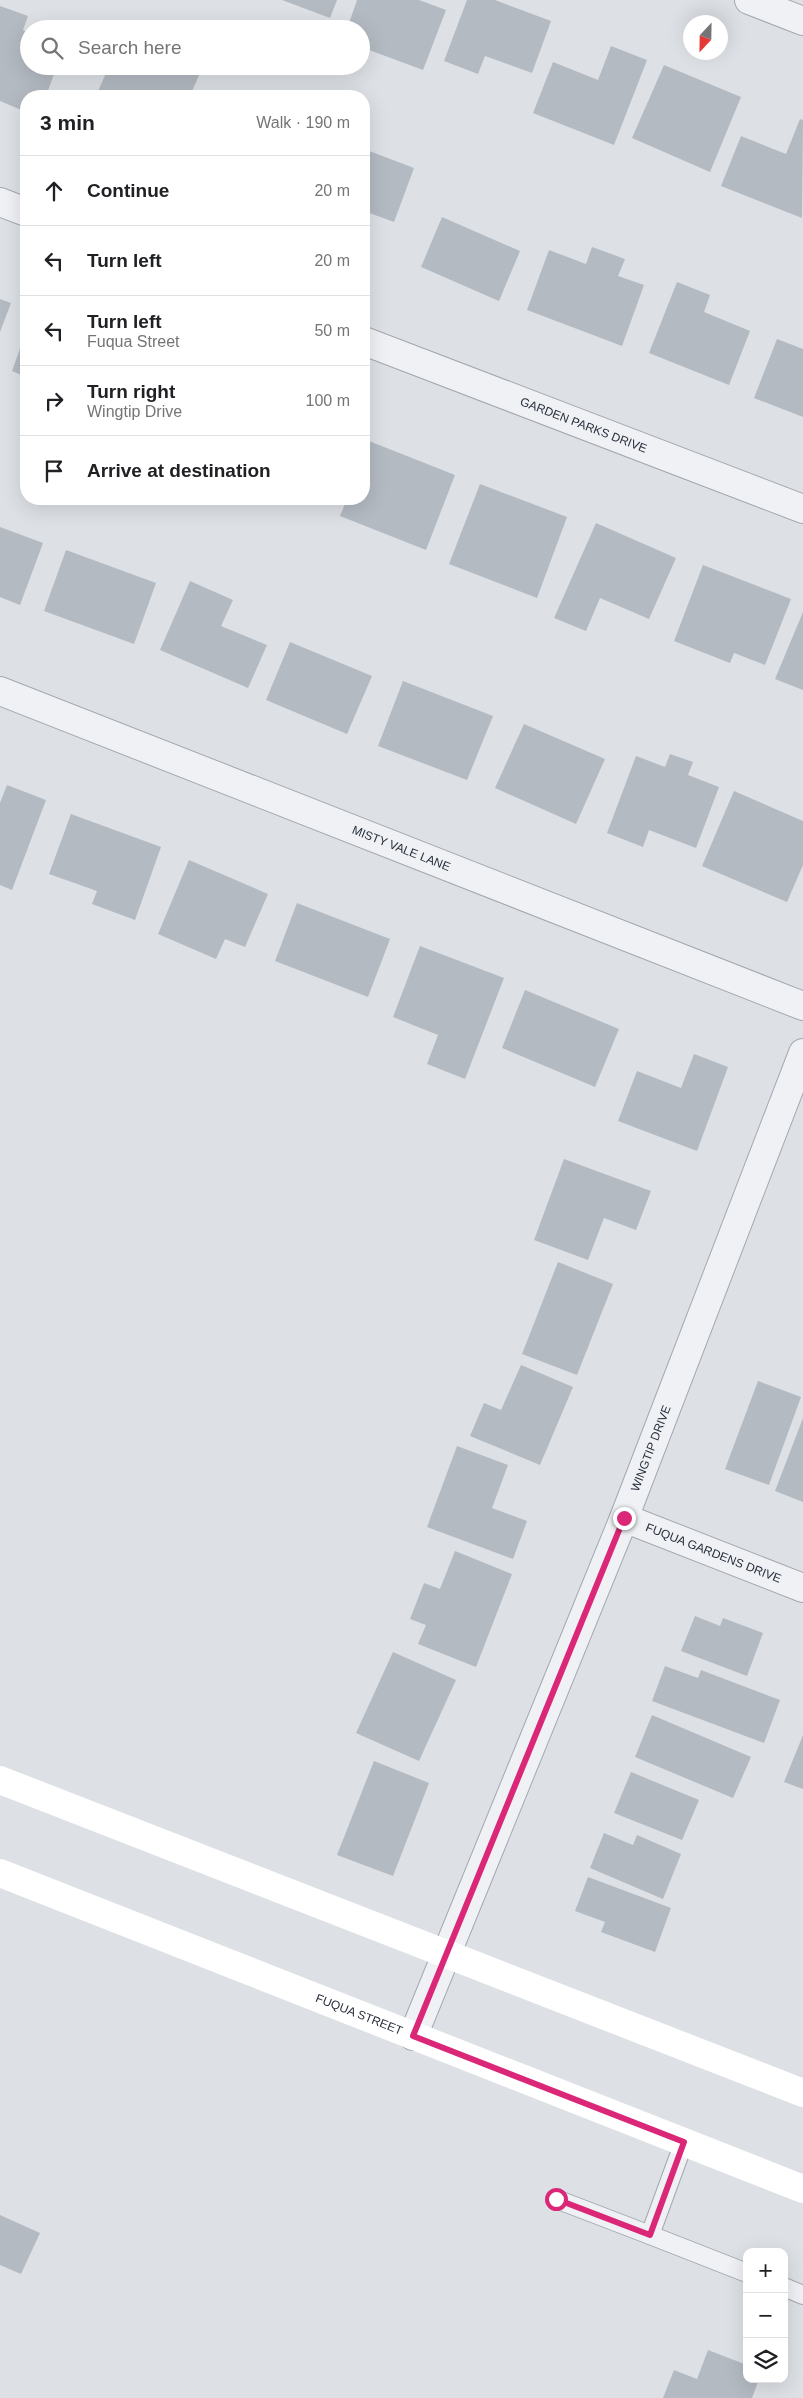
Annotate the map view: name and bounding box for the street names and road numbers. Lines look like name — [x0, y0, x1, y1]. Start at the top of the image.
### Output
street label: GARDEN PARKS DRIVE — [518, 394, 649, 456]
street label: MISTY VALE LANE — [350, 823, 452, 874]
street label: WINGTIP DRIVE — [628, 1403, 674, 1493]
street label: FUQUA GARDENS DRIVE — [644, 1520, 783, 1586]
street label: FUQUA STREET — [314, 1991, 405, 2038]

